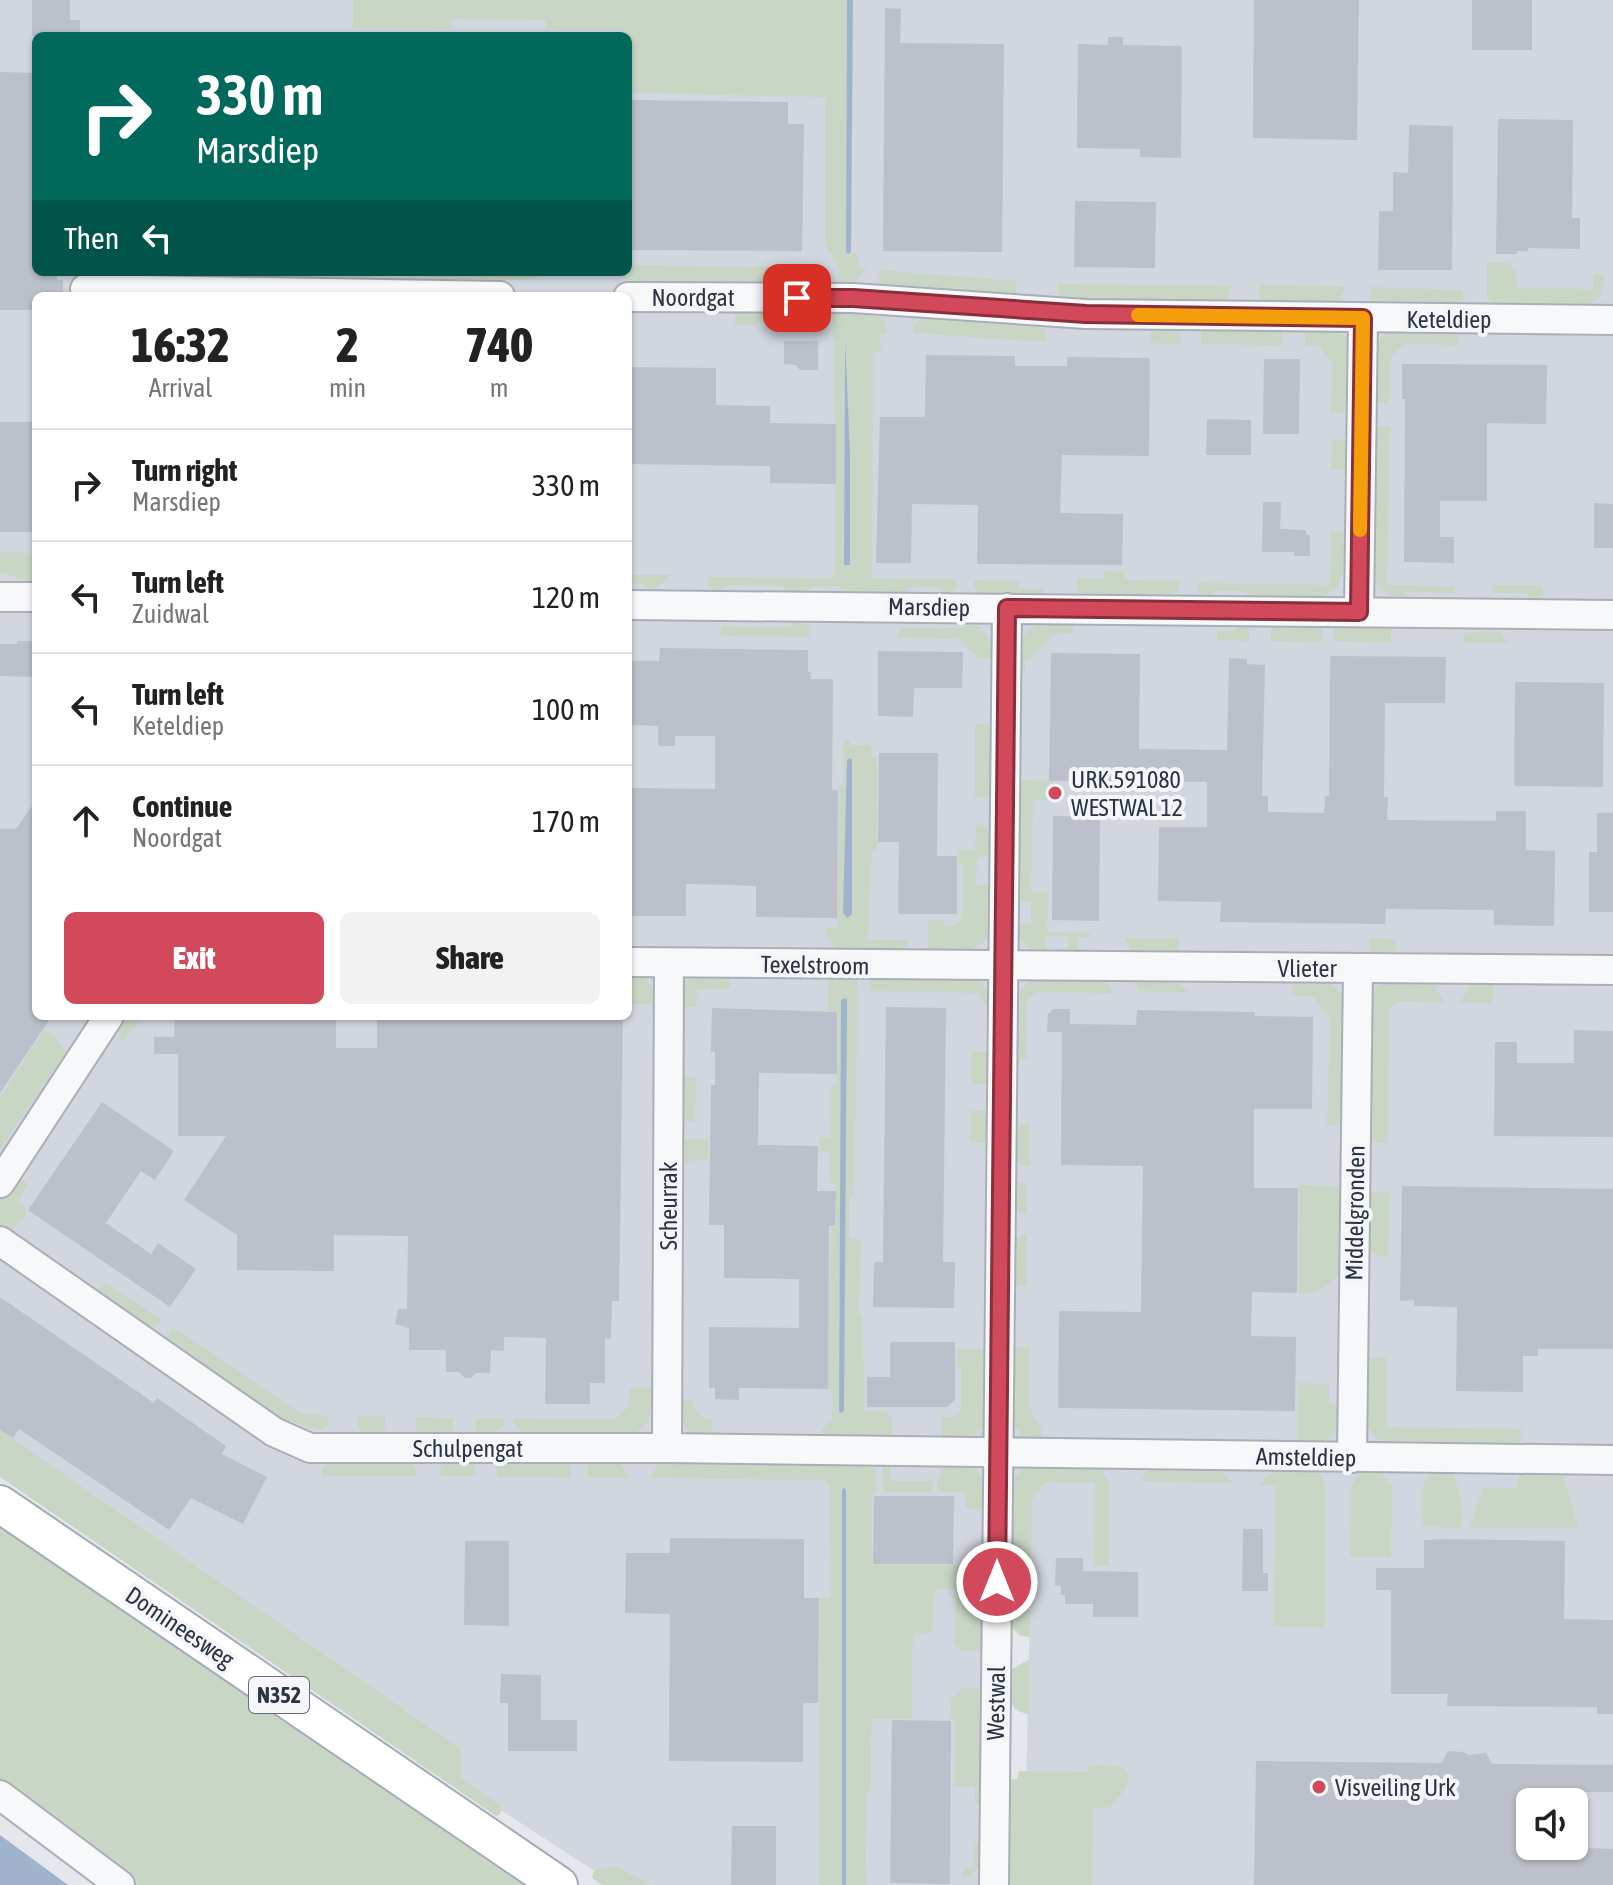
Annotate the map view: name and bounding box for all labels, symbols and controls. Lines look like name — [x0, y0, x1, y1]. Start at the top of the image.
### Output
text: 330 m — [196, 63, 323, 127]
icon: right — [64, 64, 168, 168]
text: Marsdiep — [196, 129, 319, 171]
icon: left — [135, 216, 179, 260]
text: Then — [64, 221, 119, 255]
pin — [763, 264, 831, 332]
icon: arrive — [775, 276, 819, 320]
street label: Noordgat — [651, 284, 735, 311]
street label: Keteldiep — [1406, 306, 1492, 333]
text: 16:32 — [131, 317, 230, 372]
text: 2 — [336, 317, 359, 372]
text: 740 — [465, 317, 533, 372]
text: Arrival — [149, 373, 212, 403]
text: min — [329, 373, 366, 403]
text: m — [490, 373, 508, 403]
text: Turn right — [132, 453, 238, 487]
icon: right — [64, 463, 108, 507]
text: 330 m — [532, 468, 600, 502]
text: Marsdiep — [132, 487, 221, 517]
text: Turn left — [132, 565, 224, 599]
icon: left — [64, 575, 108, 619]
text: 120 m — [532, 580, 600, 614]
street label: Marsdiep — [888, 593, 970, 621]
text: Zuidwal — [132, 599, 209, 629]
text: Turn left — [132, 677, 224, 711]
icon: left — [64, 687, 108, 731]
text: 100 m — [532, 692, 600, 726]
text: Keteldiep — [132, 711, 224, 741]
place label: URK.591080 WESTWAL 12 — [1071, 766, 1183, 821]
marker: URK.591080 WESTWAL 12 — [1046, 784, 1064, 802]
text: Continue — [132, 789, 232, 823]
icon: ahead — [64, 799, 108, 843]
text: 170 m — [532, 804, 600, 838]
text: Noordgat — [132, 823, 222, 853]
button: Exit — [64, 912, 324, 1004]
button: Share — [340, 912, 600, 1004]
street label: Texelstroom — [760, 951, 870, 979]
street label: Vlieter — [1277, 955, 1338, 982]
street label: Middelgronden — [1340, 1145, 1370, 1281]
street label: Scheurrak — [655, 1161, 682, 1250]
street label: Schulpengat — [413, 1435, 523, 1462]
street label: Amsteldiep — [1256, 1443, 1356, 1471]
position arrow — [955, 1540, 1039, 1624]
street label: Domineesweg — [121, 1581, 240, 1673]
street label: Westwal — [982, 1665, 1010, 1741]
road number: N352 — [249, 1677, 309, 1713]
place label: Visveiling Urk — [1335, 1774, 1456, 1801]
marker: Visveiling Urk — [1310, 1778, 1328, 1796]
map controls — [1516, 1788, 1588, 1860]
button: sound — [1516, 1788, 1588, 1860]

